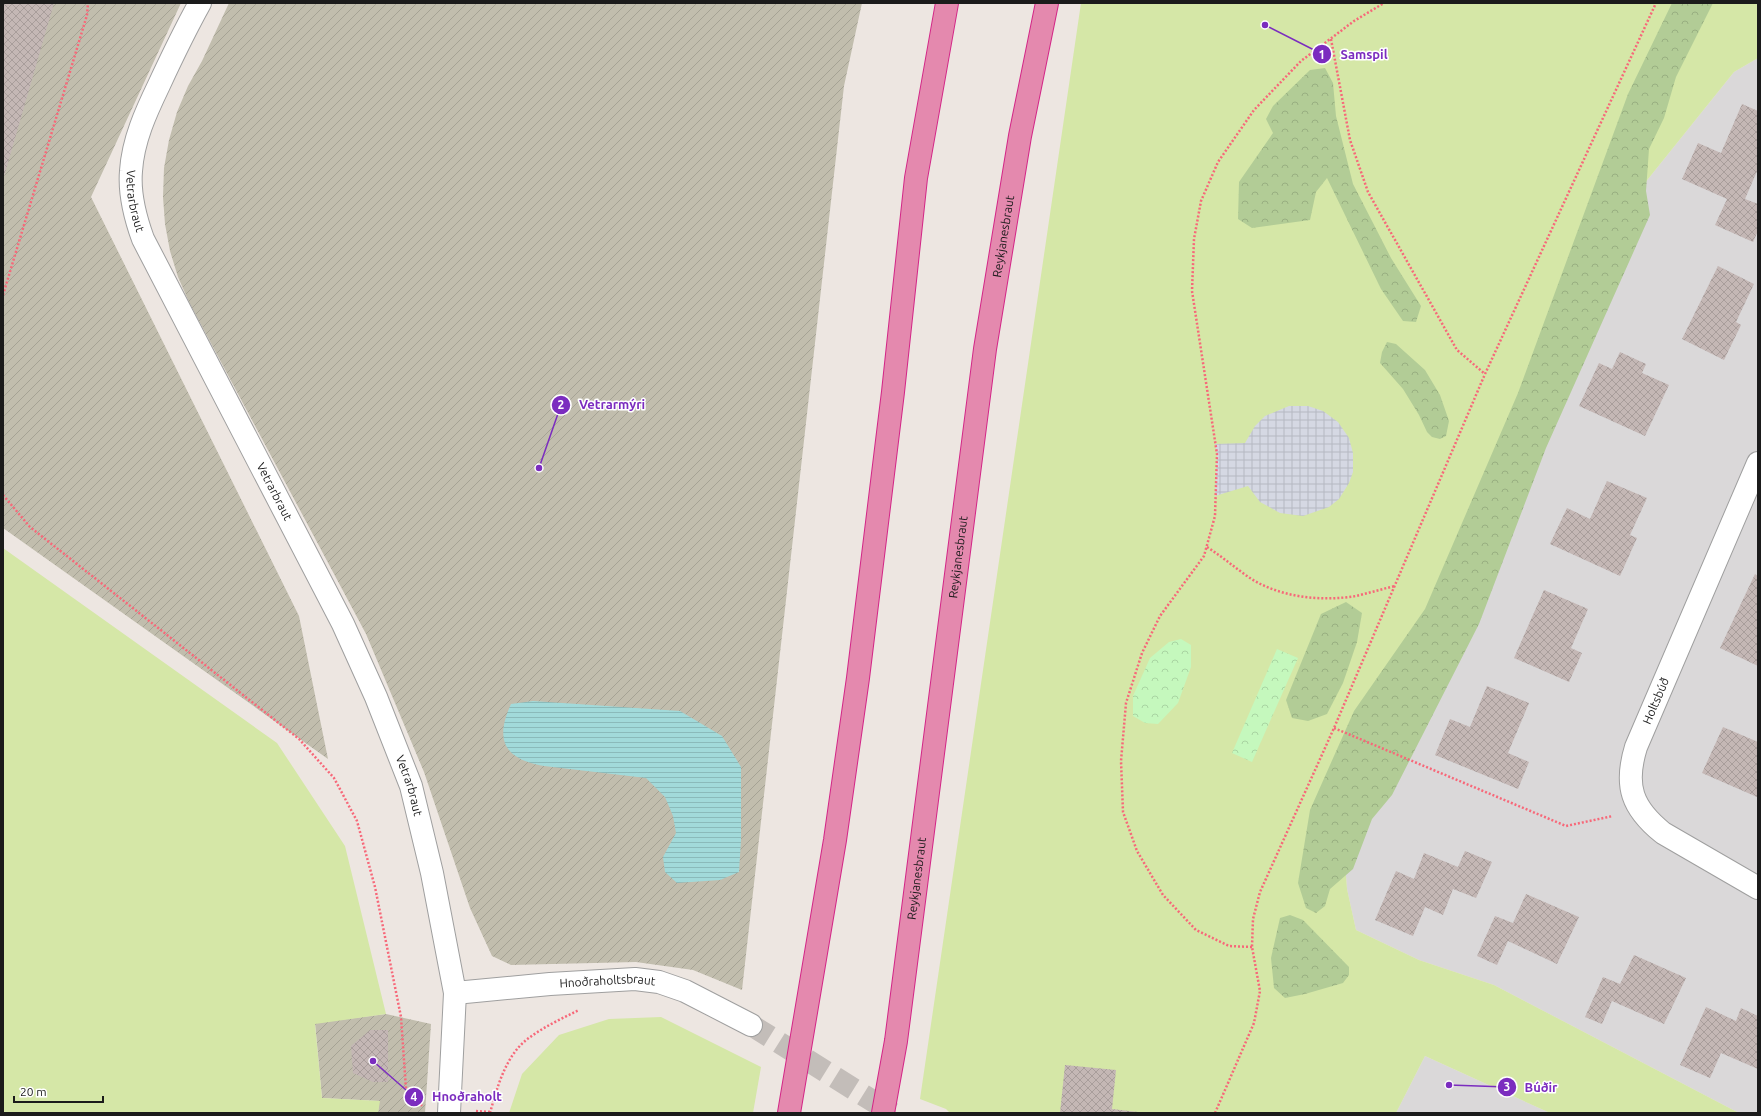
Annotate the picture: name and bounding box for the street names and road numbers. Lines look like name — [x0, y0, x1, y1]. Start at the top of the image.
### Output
street label: Vetrarbraut — [125, 169, 147, 234]
street label: Reykjanesbraut — [990, 194, 1016, 278]
street label: Vetrarbraut — [254, 460, 295, 523]
street label: Reykjanesbraut — [946, 515, 970, 599]
street label: Holtsbúð — [1640, 676, 1671, 726]
street label: Vetrarbraut — [394, 753, 425, 818]
street label: Reykjanesbraut — [905, 836, 928, 920]
street label: Hnoðraholtsbraut — [559, 972, 657, 989]

